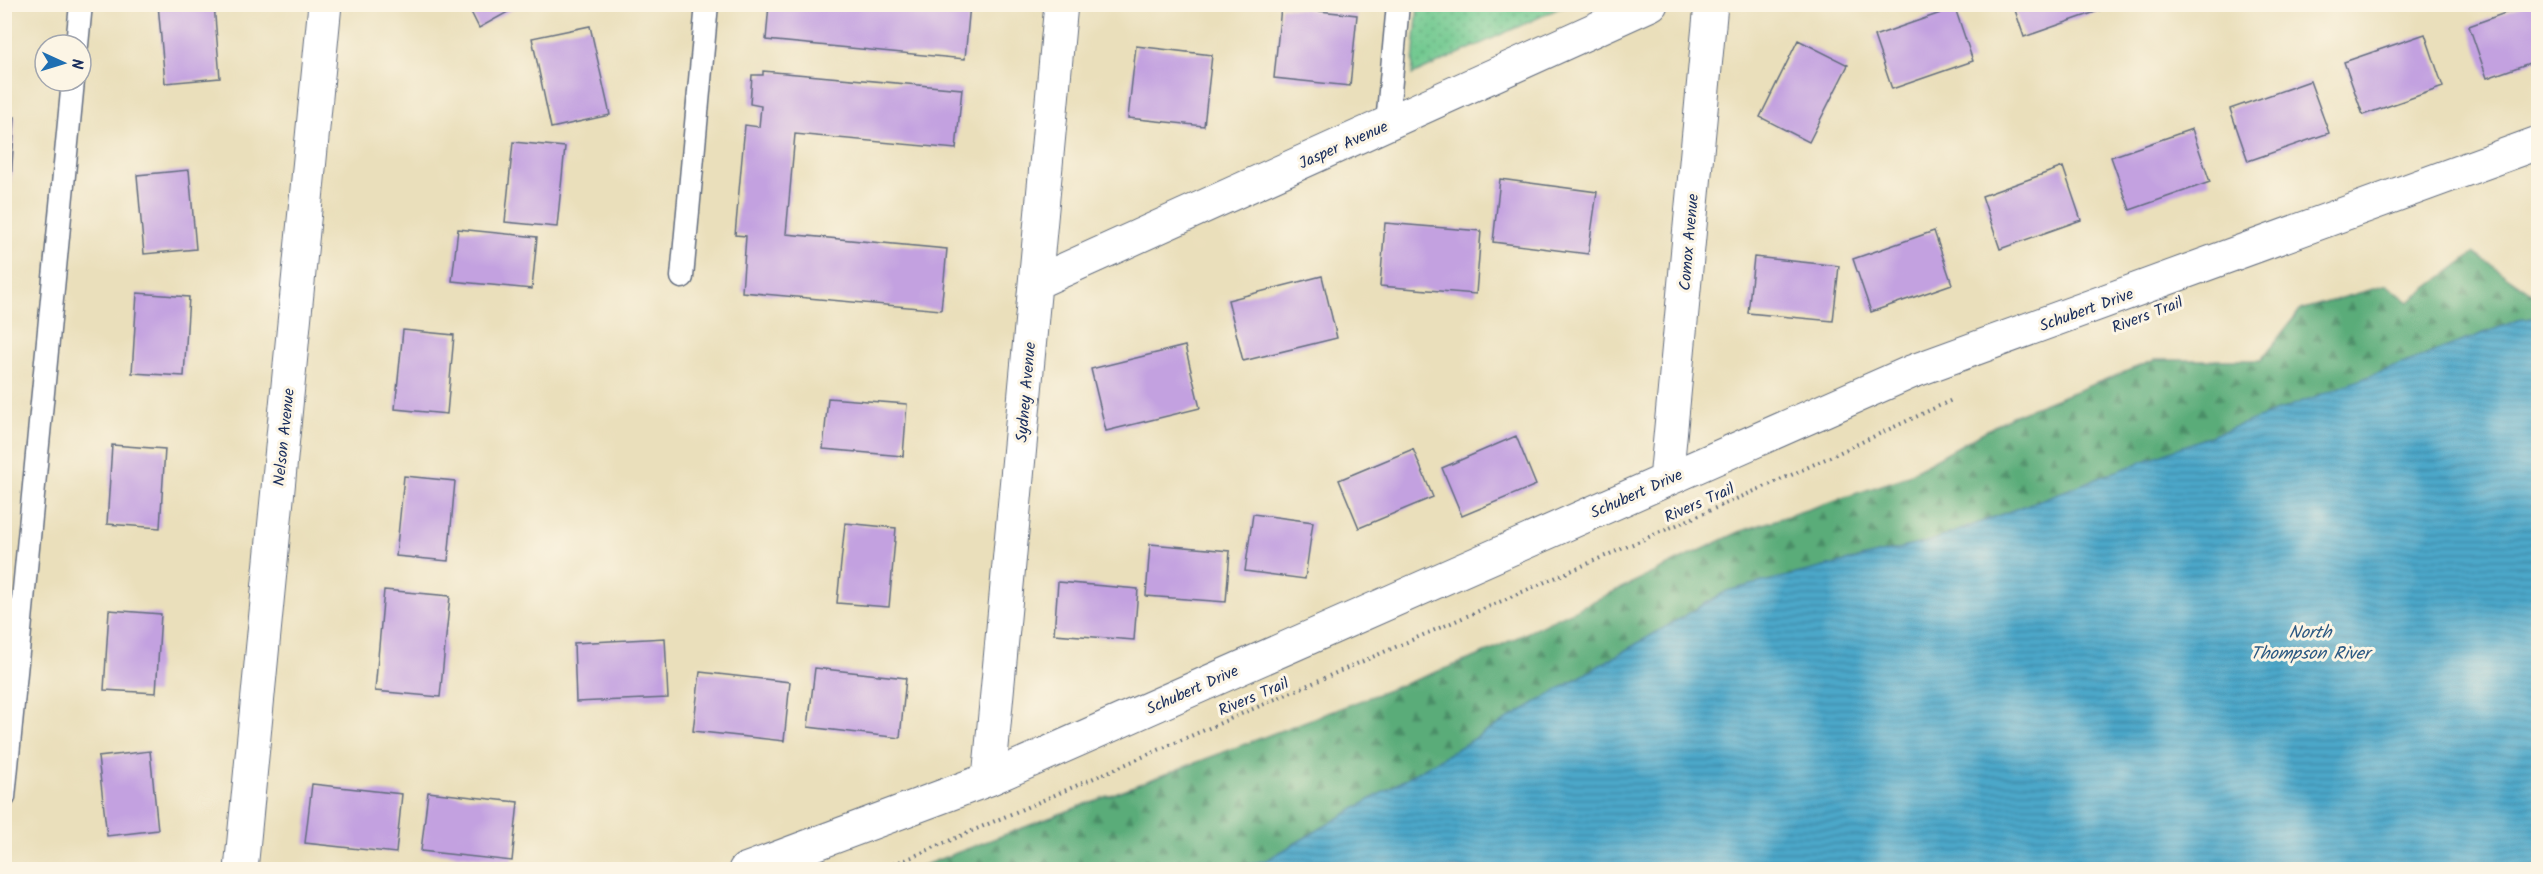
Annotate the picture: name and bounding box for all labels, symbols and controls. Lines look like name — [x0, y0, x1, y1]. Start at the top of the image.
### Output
north arrow — [33, 33, 93, 93]
text: N — [64, 58, 89, 70]
street label: Jasper Avenue — [1295, 115, 1392, 176]
street label: Comox Avenue — [1673, 193, 1706, 292]
street label: Schubert Drive — [2036, 282, 2137, 339]
street label: Rivers Trail — [2108, 290, 2187, 340]
street label: Sydney Avenue — [1010, 341, 1043, 443]
street label: Nelson Avenue — [267, 387, 302, 487]
street label: Schubert Drive — [1586, 463, 1687, 526]
street label: Rivers Trail — [1660, 477, 1739, 530]
water label: North Thompson River — [2250, 619, 2374, 669]
street label: Schubert Drive — [1142, 659, 1243, 722]
street label: Rivers Trail — [1214, 671, 1293, 723]

